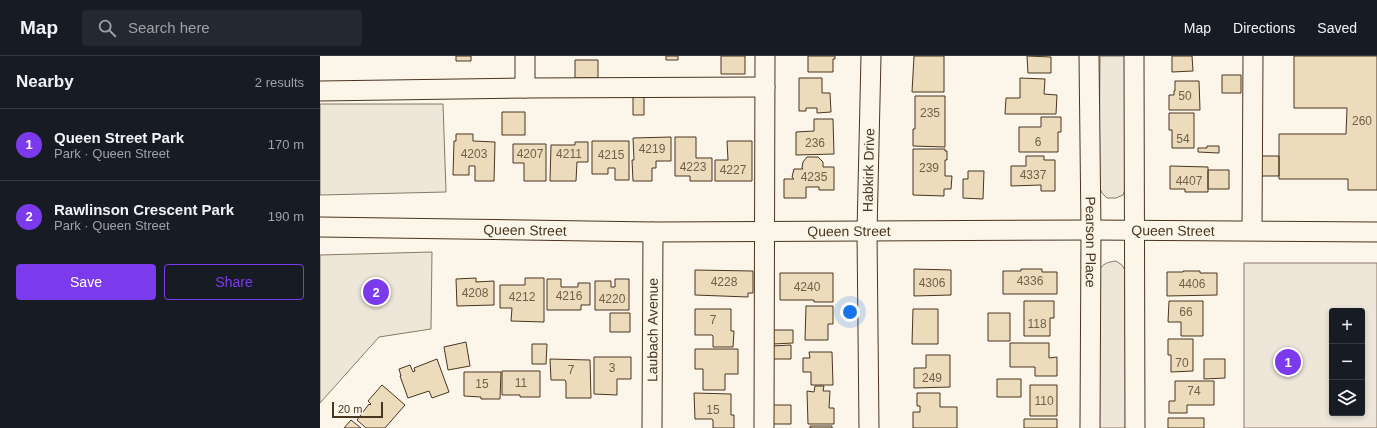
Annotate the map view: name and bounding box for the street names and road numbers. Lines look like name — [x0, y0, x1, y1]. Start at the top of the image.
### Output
street label: Habkirk Drive — [859, 128, 877, 212]
street label: Pearson Place — [1083, 196, 1099, 288]
street label: Queen Street — [483, 221, 567, 239]
street label: Queen Street — [1131, 222, 1215, 239]
street label: Queen Street — [807, 223, 891, 239]
street label: Laubach Avenue — [644, 278, 661, 382]

